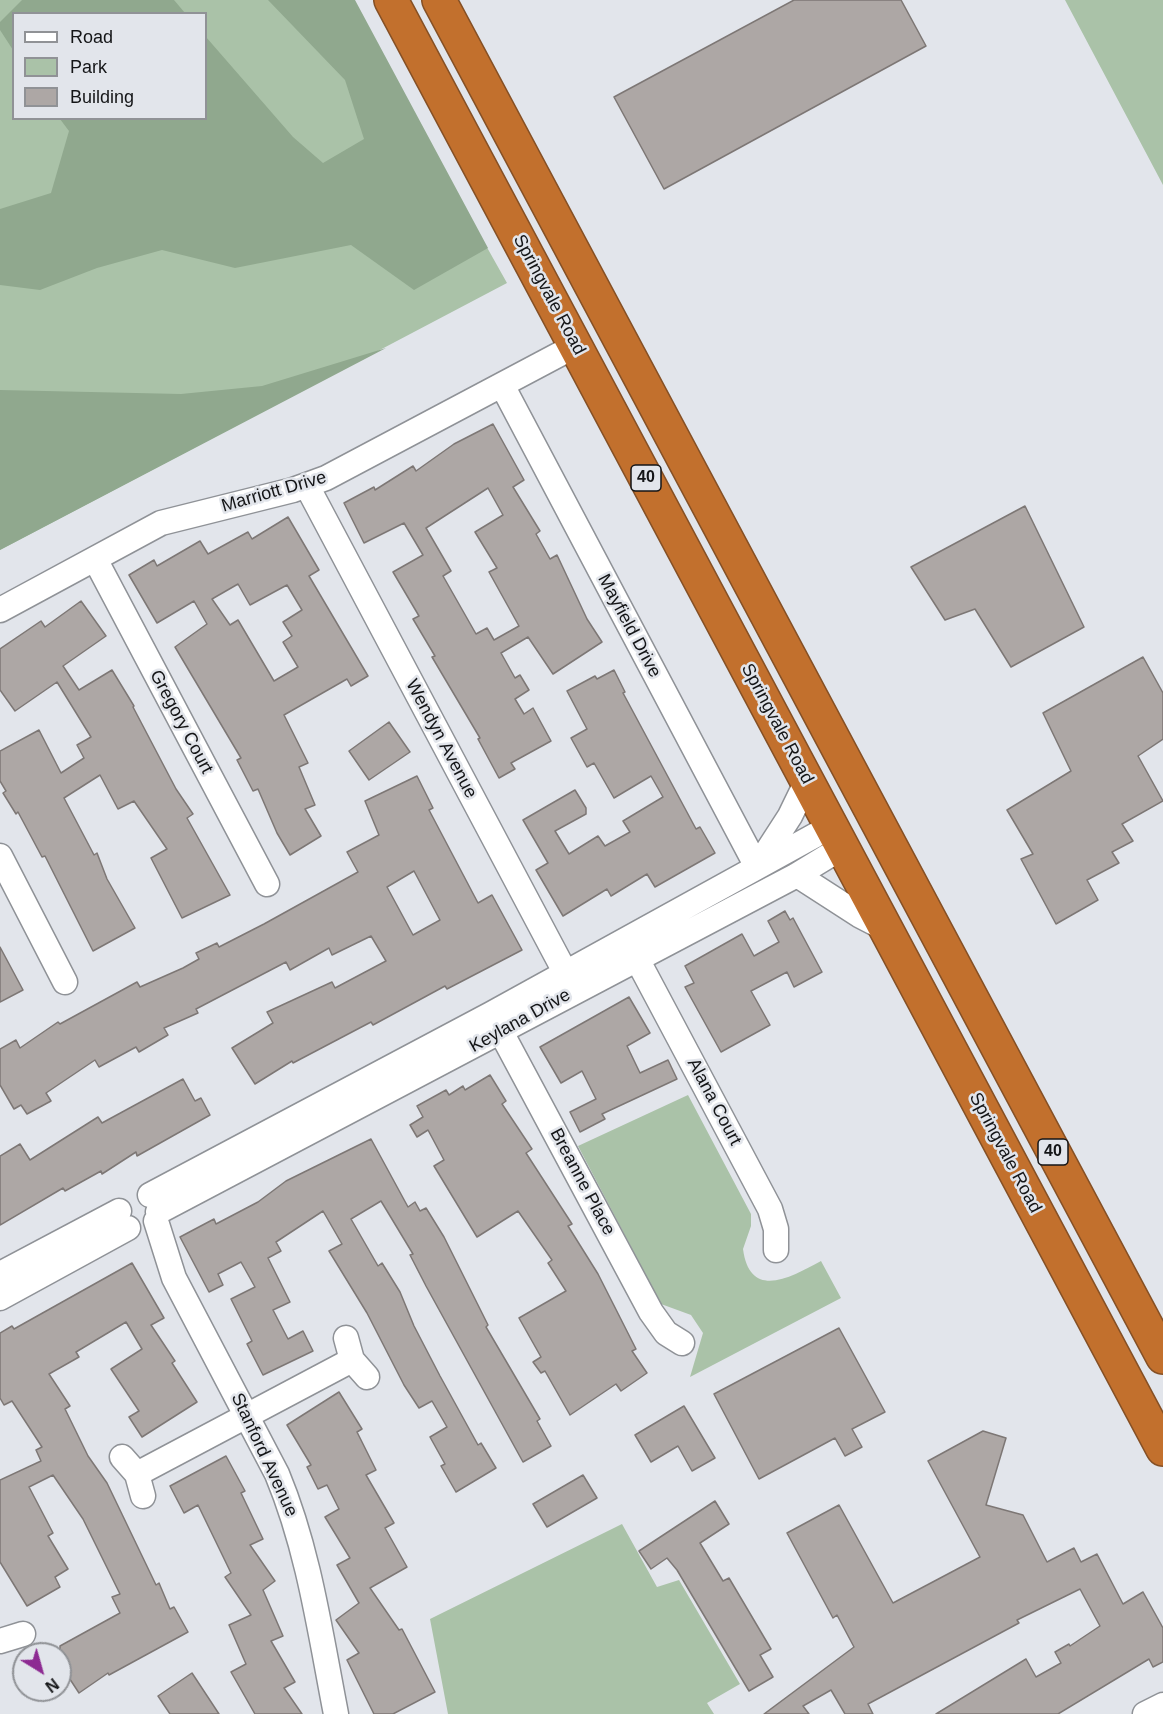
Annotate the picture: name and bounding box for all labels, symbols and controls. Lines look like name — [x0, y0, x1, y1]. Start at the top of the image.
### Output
legend — [12, 12, 207, 120]
text: Road — [70, 27, 113, 47]
text: Park — [70, 57, 107, 77]
text: Building — [70, 87, 134, 107]
street label: Springvale Road — [508, 231, 590, 359]
road number: 40 — [631, 465, 661, 491]
street label: Marriott Drive — [219, 467, 329, 517]
street label: Mayfield Drive — [593, 571, 665, 681]
street label: Springvale Road — [736, 660, 818, 788]
street label: Gregory Court — [145, 667, 217, 777]
street label: Wendyn Avenue — [401, 676, 481, 802]
street label: Keylana Drive — [466, 984, 574, 1058]
street label: Alana Court — [682, 1055, 746, 1149]
street label: Springvale Road — [964, 1089, 1046, 1217]
street label: Breanne Place — [545, 1125, 619, 1239]
road number: 40 — [1038, 1139, 1068, 1165]
street label: Stanford Avenue — [226, 1390, 302, 1520]
north arrow — [12, 1642, 72, 1702]
text: N — [42, 1675, 62, 1695]

